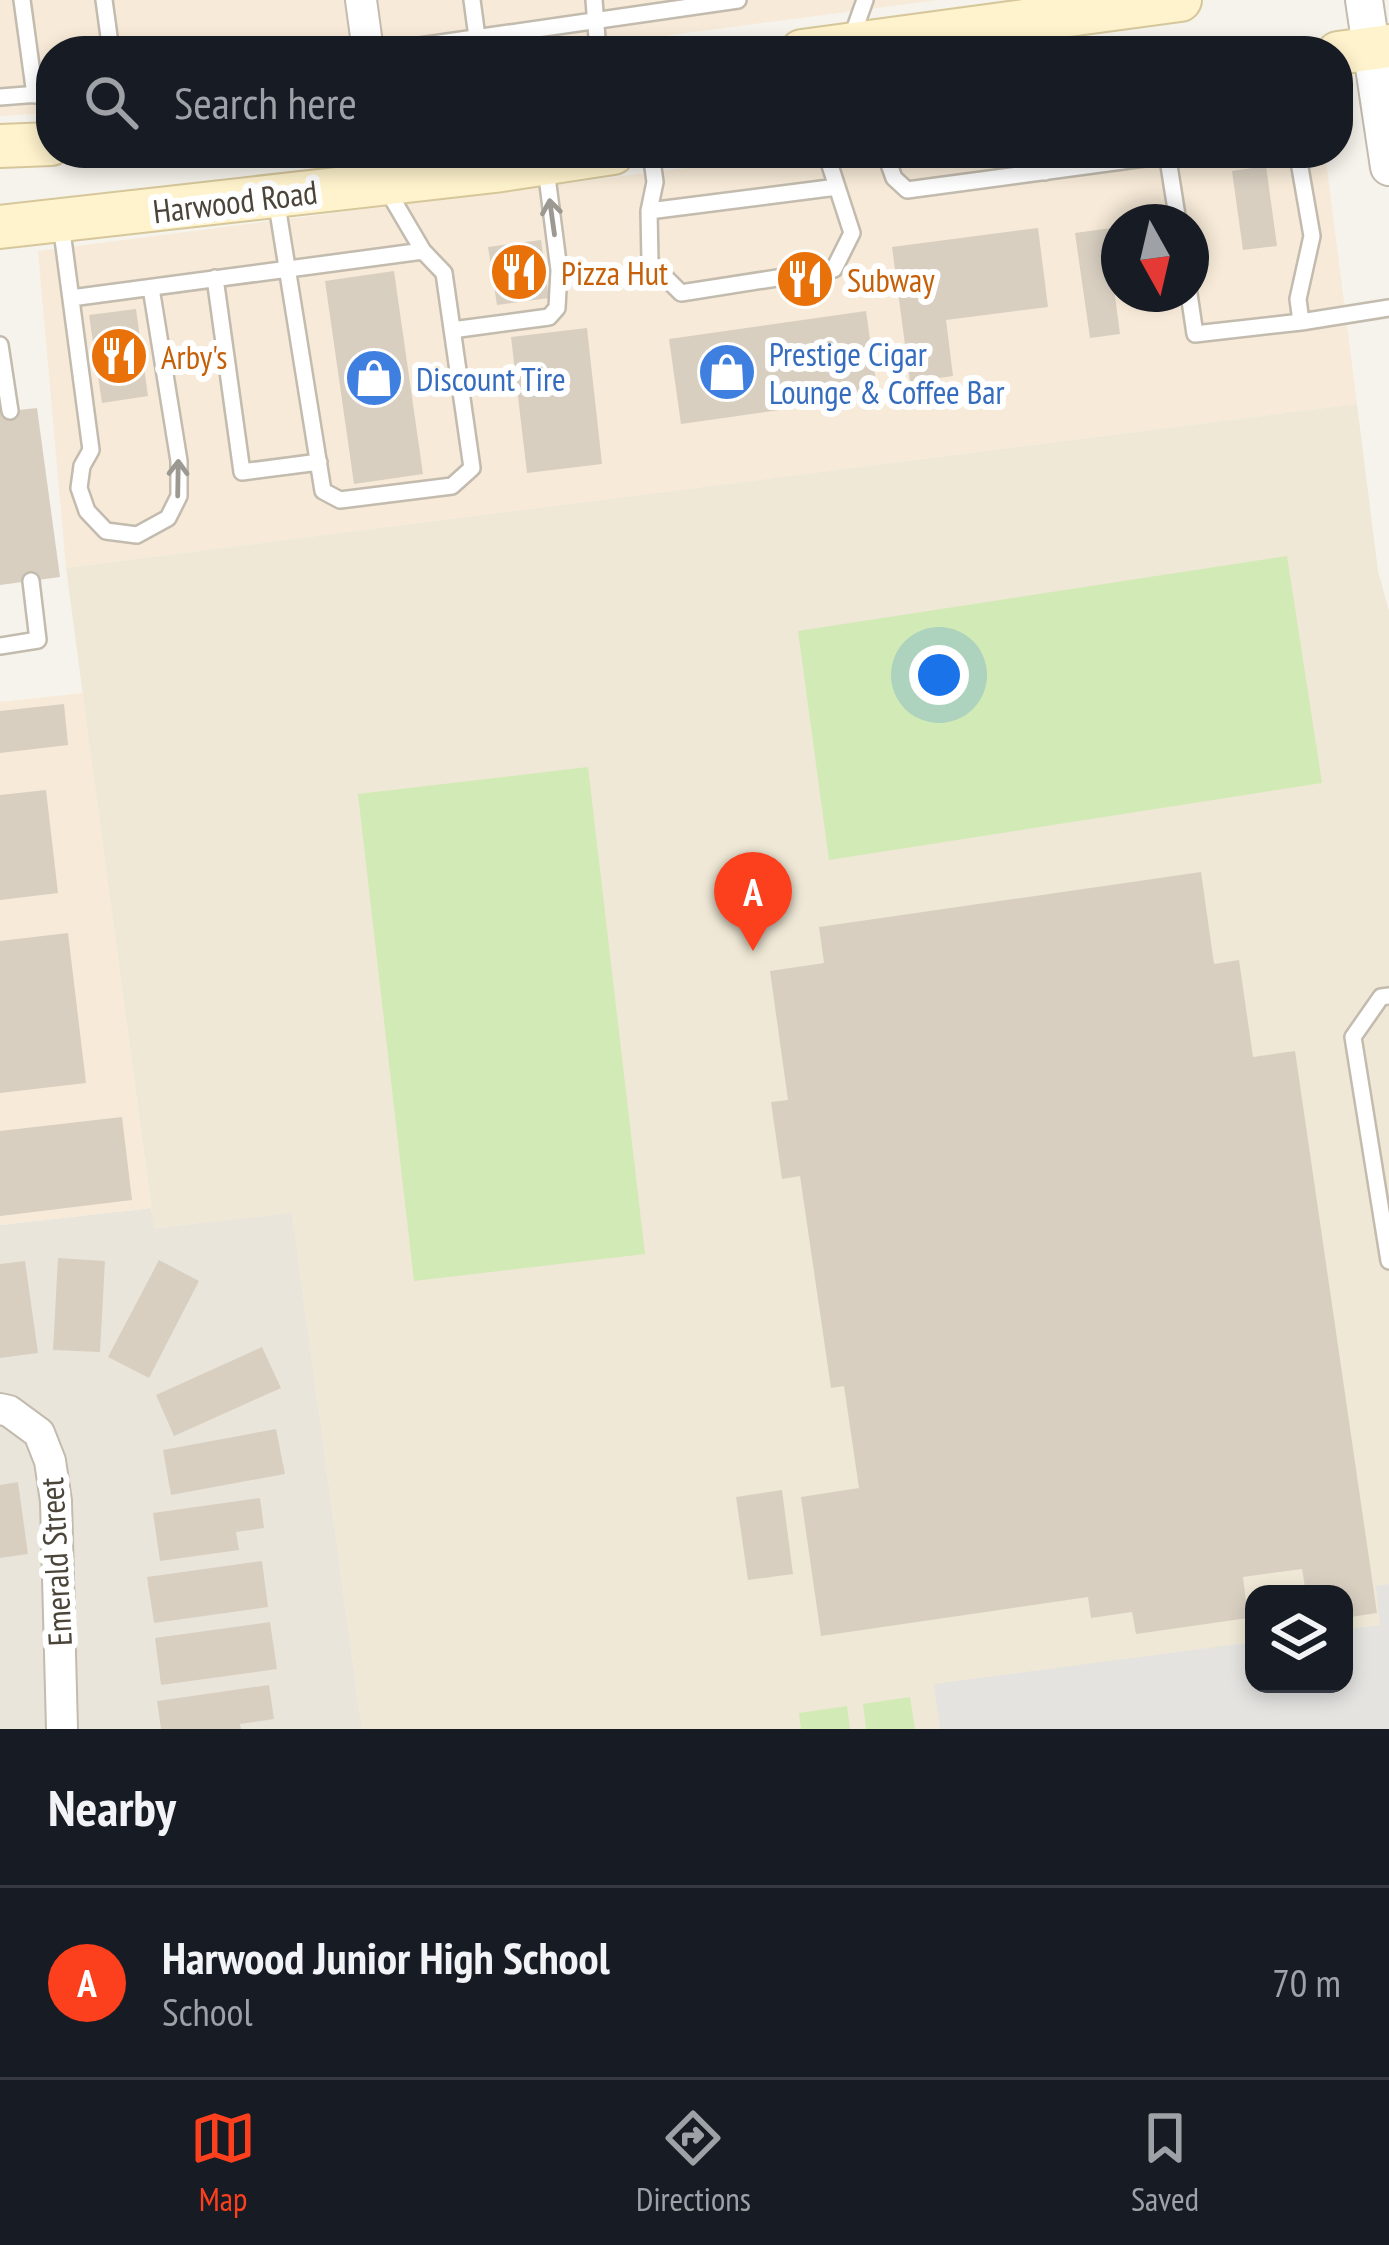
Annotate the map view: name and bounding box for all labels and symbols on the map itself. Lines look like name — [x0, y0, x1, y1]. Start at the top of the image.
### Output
street label: Harwood Road — [150, 170, 320, 232]
one-way arrow — [540, 198, 563, 237]
north arrow — [1101, 204, 1209, 312]
restaurant icon: Pizza Hut — [488, 241, 550, 303]
restaurant icon: Subway — [774, 248, 836, 310]
place label: Pizza Hut — [561, 251, 668, 294]
place label: Subway — [847, 258, 935, 301]
restaurant icon: Arby's — [88, 325, 150, 387]
place label: Prestige Cigar Lounge & Coffee Bar — [769, 332, 1004, 413]
place label: Arby's — [161, 335, 227, 378]
shop icon: Prestige Cigar Lounge & Coffee Bar — [696, 341, 758, 403]
shop icon: Discount Tire — [343, 347, 405, 409]
place label: Discount Tire — [416, 357, 566, 400]
one-way arrow — [166, 460, 189, 499]
your location — [909, 645, 969, 705]
pin: A — [714, 852, 792, 951]
street label: Emerald Street — [29, 1477, 81, 1647]

